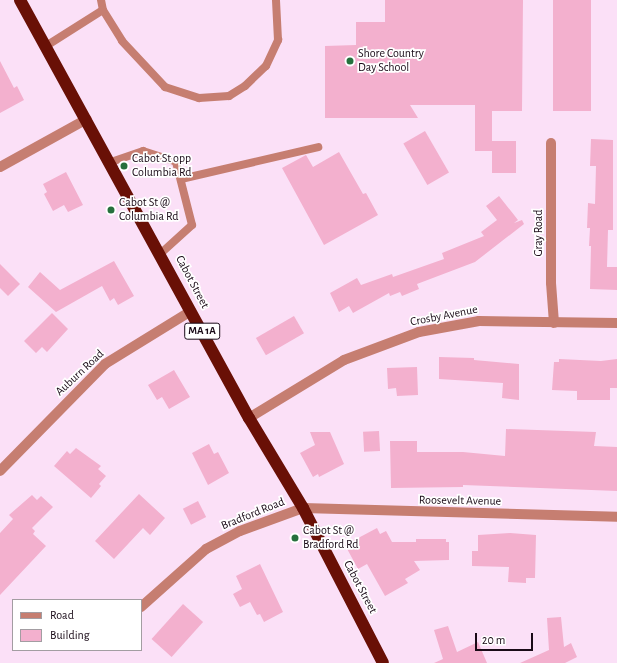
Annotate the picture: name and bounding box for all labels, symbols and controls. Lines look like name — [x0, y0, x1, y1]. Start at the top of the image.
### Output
place label: Shore Country Day School — [358, 47, 424, 75]
marker: Shore Country Day School — [345, 56, 355, 66]
place label: Cabot St opp Columbia Rd — [132, 152, 191, 180]
marker: Cabot St opp Columbia Rd — [119, 161, 129, 171]
place label: Cabot St @ Columbia Rd — [119, 196, 178, 224]
marker: Cabot St @ Columbia Rd — [106, 205, 116, 215]
street label: Gray Road — [532, 209, 546, 257]
street label: Cabot Street — [172, 253, 212, 311]
street label: Crosby Avenue — [409, 302, 479, 330]
road number: MA 1A — [184, 322, 220, 340]
street label: Auburn Road — [53, 347, 107, 399]
street label: Roosevelt Avenue — [419, 493, 501, 509]
street label: Bradford Road — [219, 495, 287, 533]
place label: Cabot St @ Bradford Rd — [303, 524, 359, 552]
marker: Cabot St @ Bradford Rd — [290, 533, 300, 543]
street label: Cabot Street — [340, 558, 380, 616]
legend — [12, 599, 142, 651]
text: Road — [50, 609, 74, 621]
scale bar — [477, 625, 535, 651]
text: Building — [50, 629, 90, 641]
text: 20 m — [482, 634, 505, 646]

